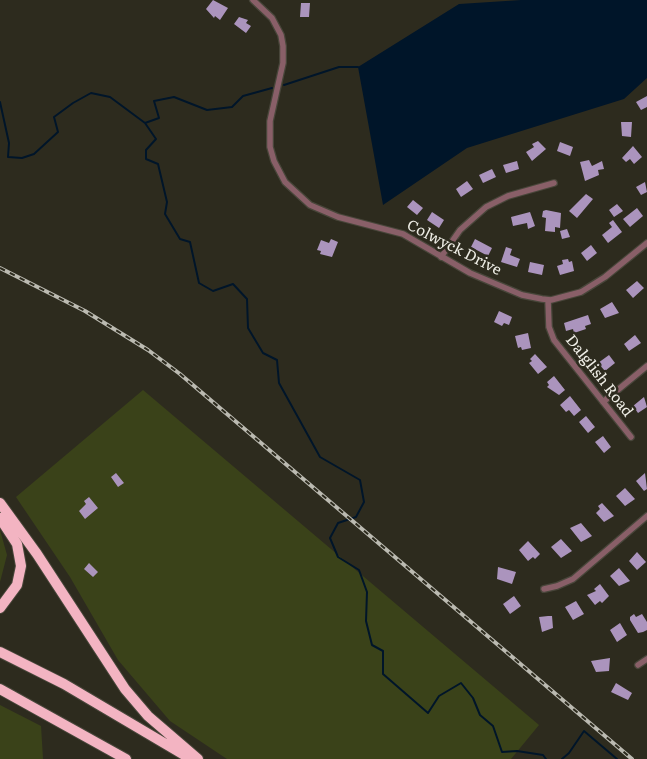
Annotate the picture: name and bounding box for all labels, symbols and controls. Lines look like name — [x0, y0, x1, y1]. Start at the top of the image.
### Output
street label: Colwyck Drive — [404, 216, 504, 280]
street label: Dalglish Road — [561, 331, 637, 421]

